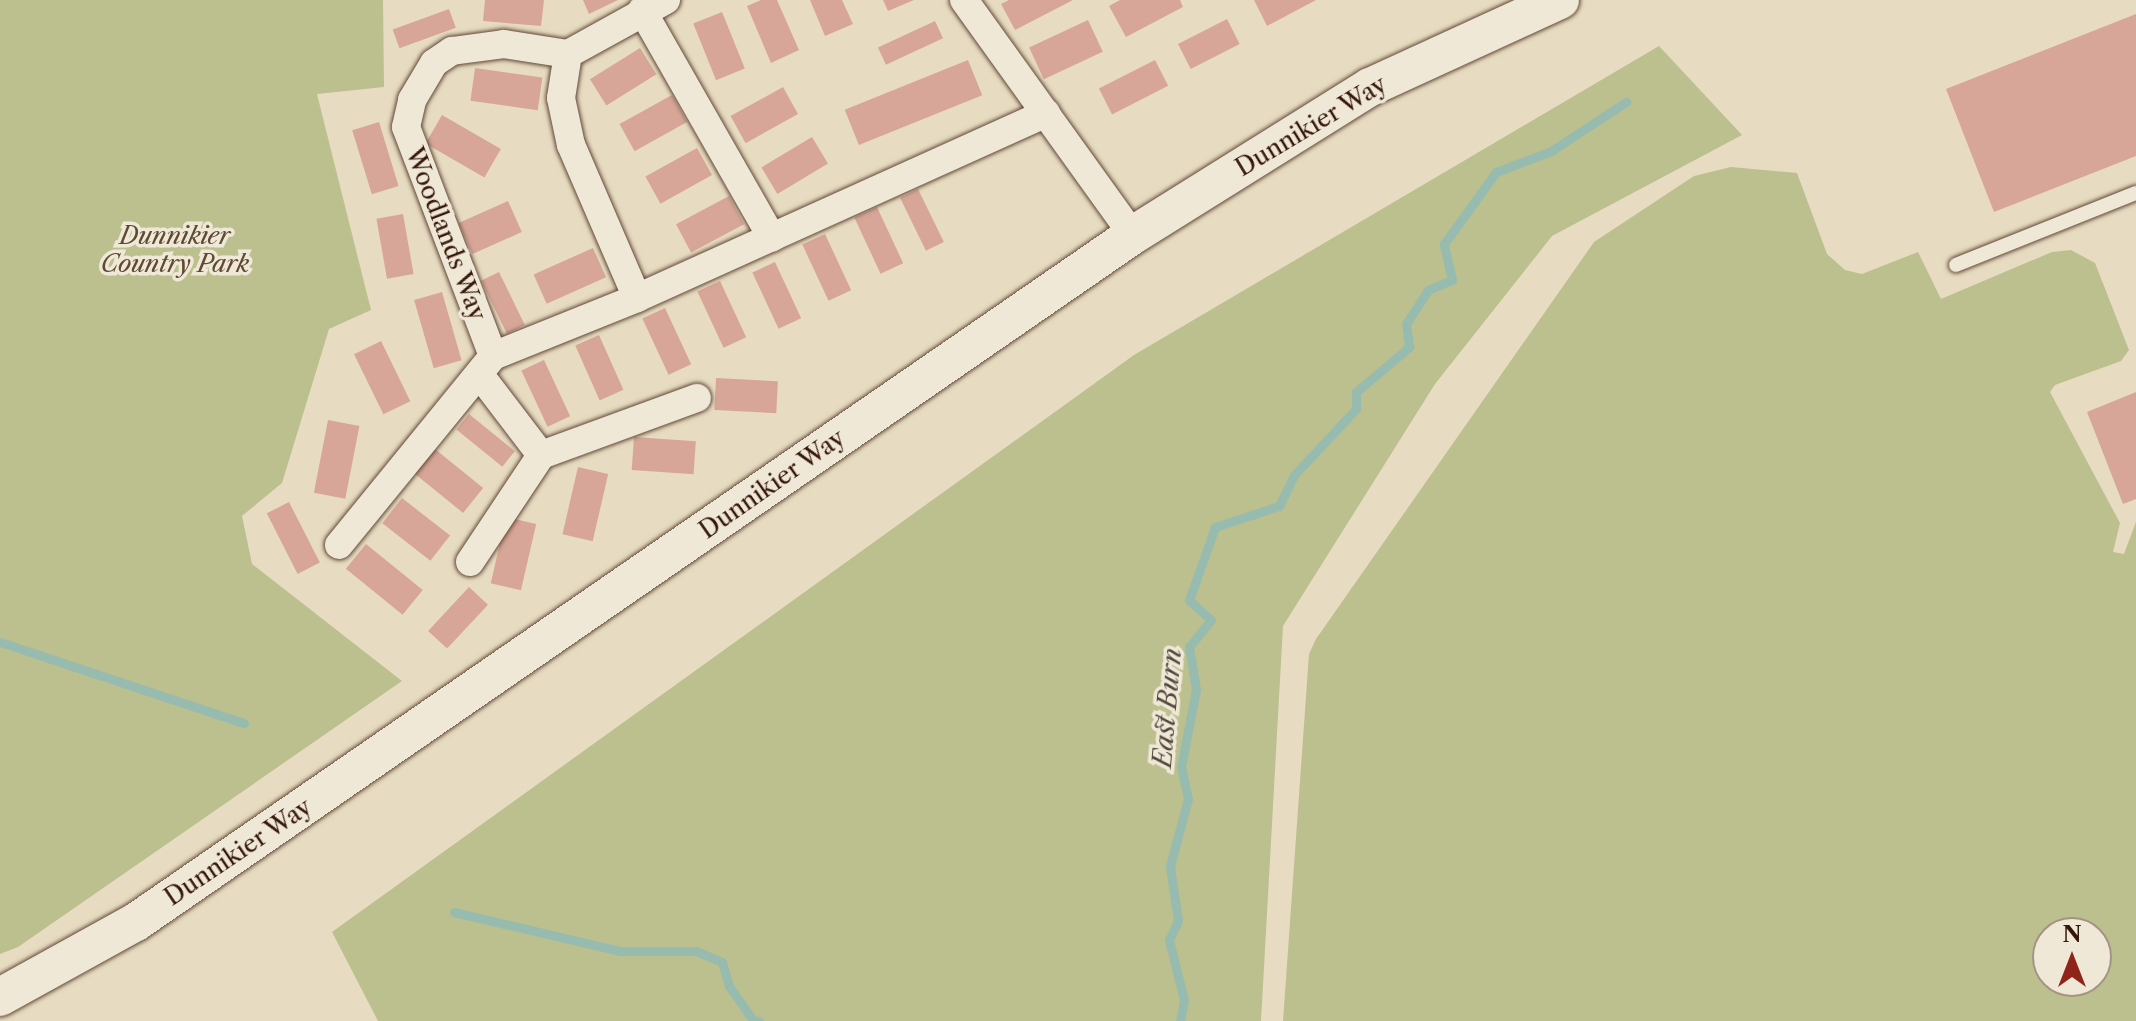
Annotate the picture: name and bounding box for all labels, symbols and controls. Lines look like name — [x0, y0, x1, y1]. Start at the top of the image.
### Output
street label: Dunnikier Way — [1230, 69, 1392, 183]
street label: Woodlands Way — [400, 143, 492, 325]
park label: Dunnikier Country Park — [101, 222, 249, 278]
street label: Dunnikier Way — [693, 423, 851, 545]
water label: East Burn — [1147, 647, 1189, 769]
street label: Dunnikier Way — [159, 792, 317, 912]
north arrow — [2032, 917, 2112, 997]
text: N — [2062, 921, 2082, 948]

